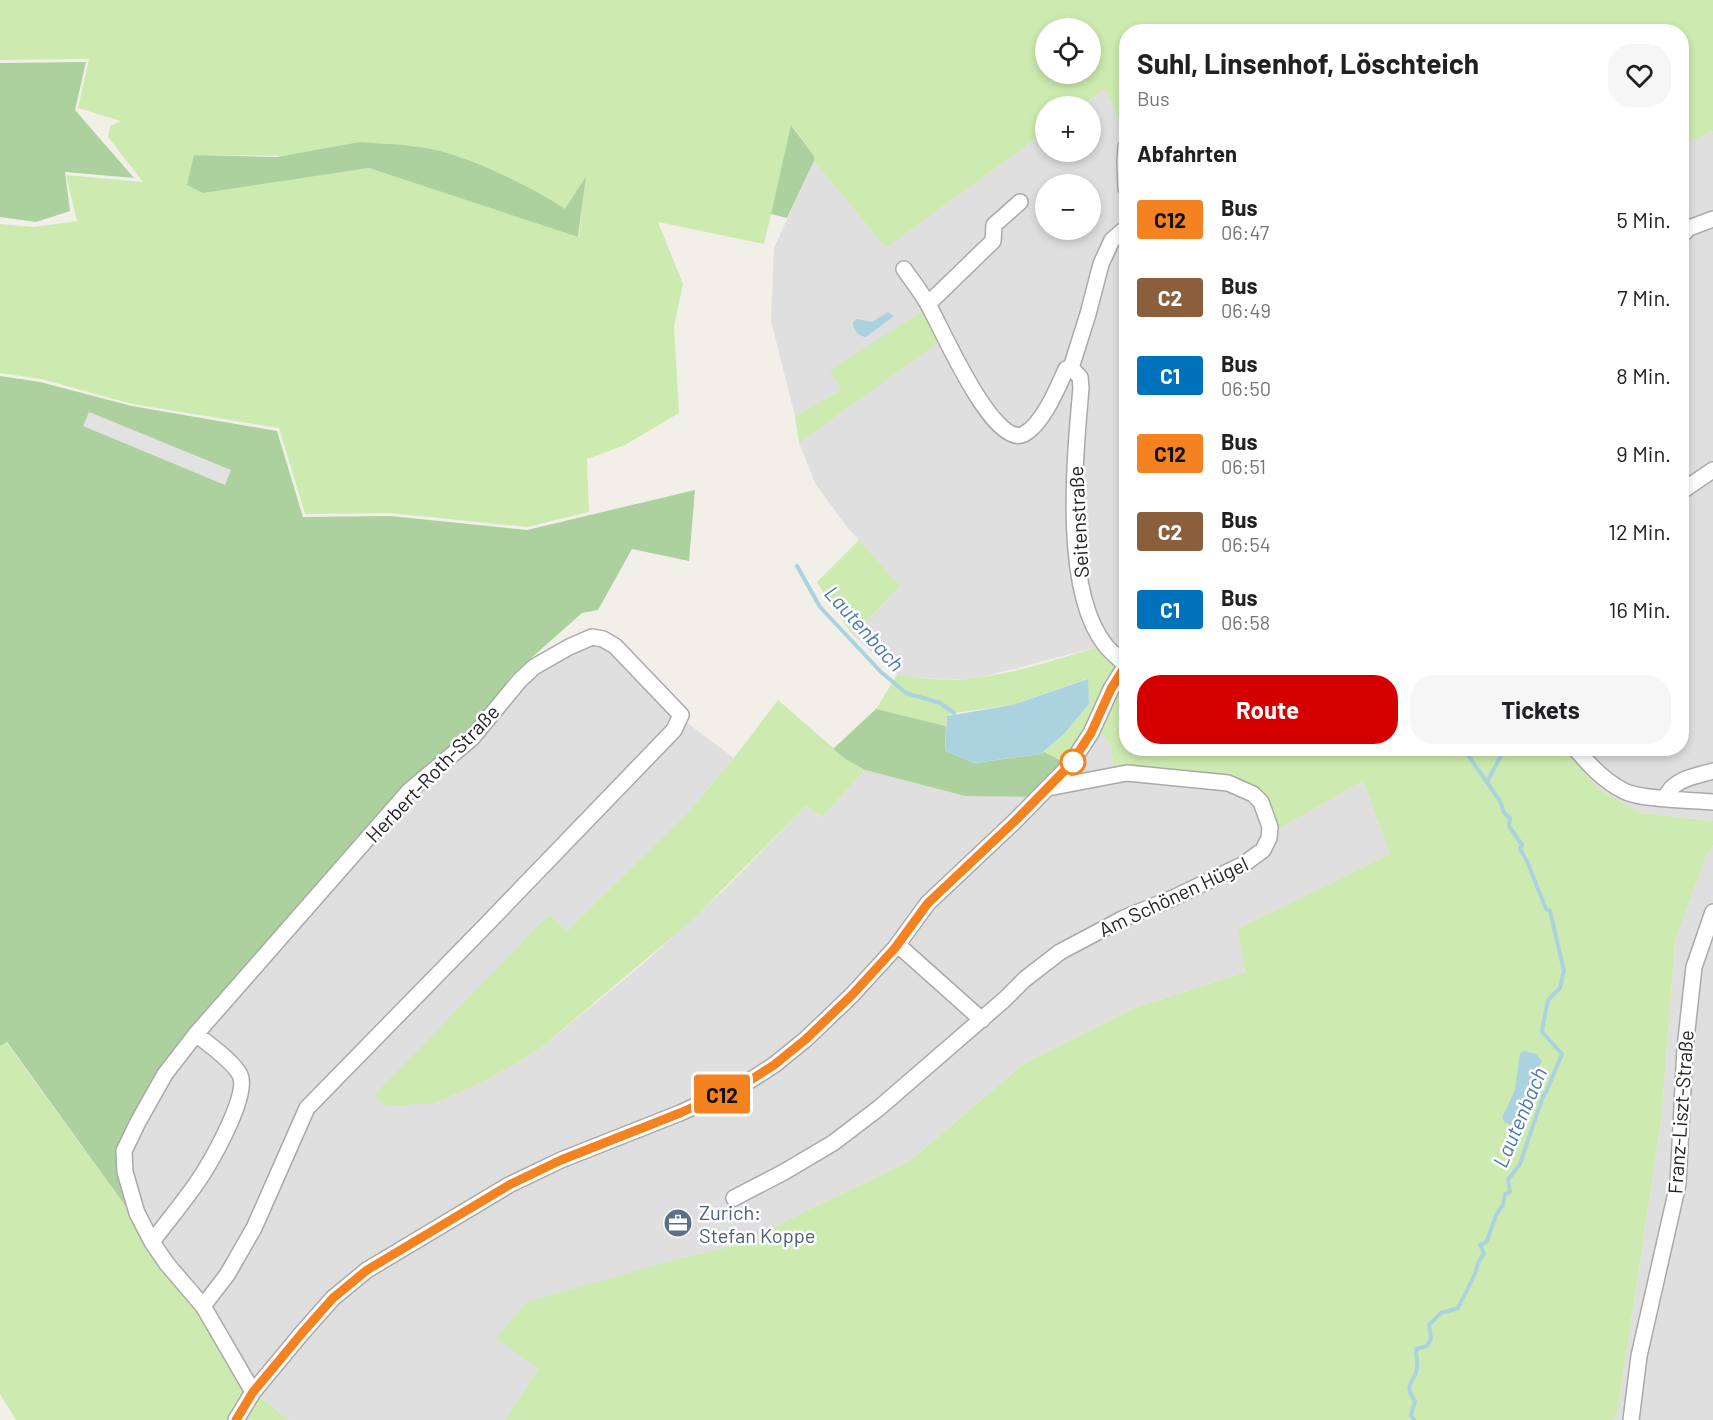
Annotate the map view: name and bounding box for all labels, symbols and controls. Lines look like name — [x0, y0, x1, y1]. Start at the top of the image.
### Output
map controls — [1035, 18, 1101, 240]
button: locate — [1035, 18, 1101, 84]
button: heart — [1608, 44, 1671, 107]
text: Suhl, Linsenhof, Löschteich — [1137, 46, 1479, 80]
text: Bus — [1137, 86, 1170, 110]
button: + — [1035, 96, 1101, 162]
text: Abfahrten — [1137, 140, 1237, 166]
button: − — [1035, 174, 1101, 240]
text: Bus — [1221, 194, 1258, 220]
text: 5 Min. — [1616, 206, 1671, 232]
text: C12 — [1154, 207, 1186, 232]
text: 06:47 — [1221, 220, 1269, 244]
text: Bus — [1221, 272, 1258, 298]
text: 7 Min. — [1617, 284, 1671, 310]
text: C2 — [1158, 285, 1182, 310]
text: 06:49 — [1221, 298, 1271, 322]
text: Bus — [1221, 350, 1258, 376]
text: 8 Min. — [1616, 362, 1671, 388]
text: C1 — [1160, 363, 1180, 388]
text: 06:50 — [1221, 376, 1271, 400]
text: Bus — [1221, 428, 1258, 454]
text: 9 Min. — [1616, 440, 1671, 466]
text: C12 — [1154, 441, 1186, 466]
text: 06:51 — [1221, 454, 1266, 478]
street label: Seitenstraße — [1063, 465, 1093, 579]
text: Bus — [1221, 506, 1258, 532]
text: 12 Min. — [1608, 518, 1671, 544]
text: C2 — [1158, 519, 1182, 544]
text: 06:54 — [1221, 532, 1271, 556]
water label: Lautenbach — [820, 580, 910, 676]
text: Bus — [1221, 584, 1258, 610]
text: 16 Min. — [1609, 596, 1671, 622]
text: C1 — [1160, 597, 1180, 622]
text: 06:58 — [1221, 610, 1270, 634]
button: Route — [1137, 675, 1398, 744]
button: Tickets — [1410, 675, 1671, 744]
street label: Herbert-Roth-Straße — [360, 699, 504, 847]
unlabelled marker — [1060, 749, 1086, 775]
street label: Am Schönen Hügel — [1095, 851, 1251, 941]
street label: Franz-Liszt-Straße — [1662, 1029, 1698, 1195]
water label: Lautenbach — [1487, 1063, 1551, 1171]
line badge: C12 — [688, 1074, 756, 1114]
text: C12 — [706, 1082, 738, 1107]
place label: Zurich: Stefan Koppe — [699, 1200, 815, 1247]
office icon: Zurich: Stefan Koppe — [662, 1207, 694, 1239]

